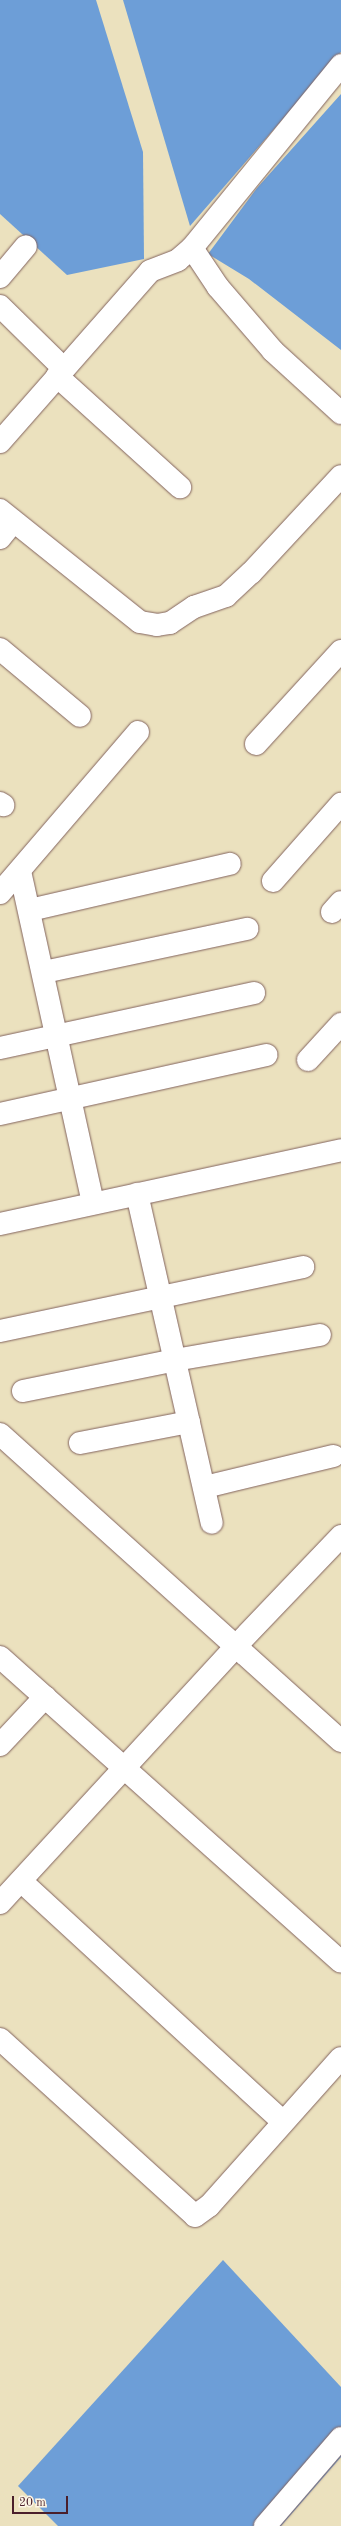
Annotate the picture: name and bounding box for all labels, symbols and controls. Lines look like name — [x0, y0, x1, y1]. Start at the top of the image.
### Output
scale bar — [14, 2488, 70, 2514]
text: 20 m — [19, 2497, 46, 2509]

